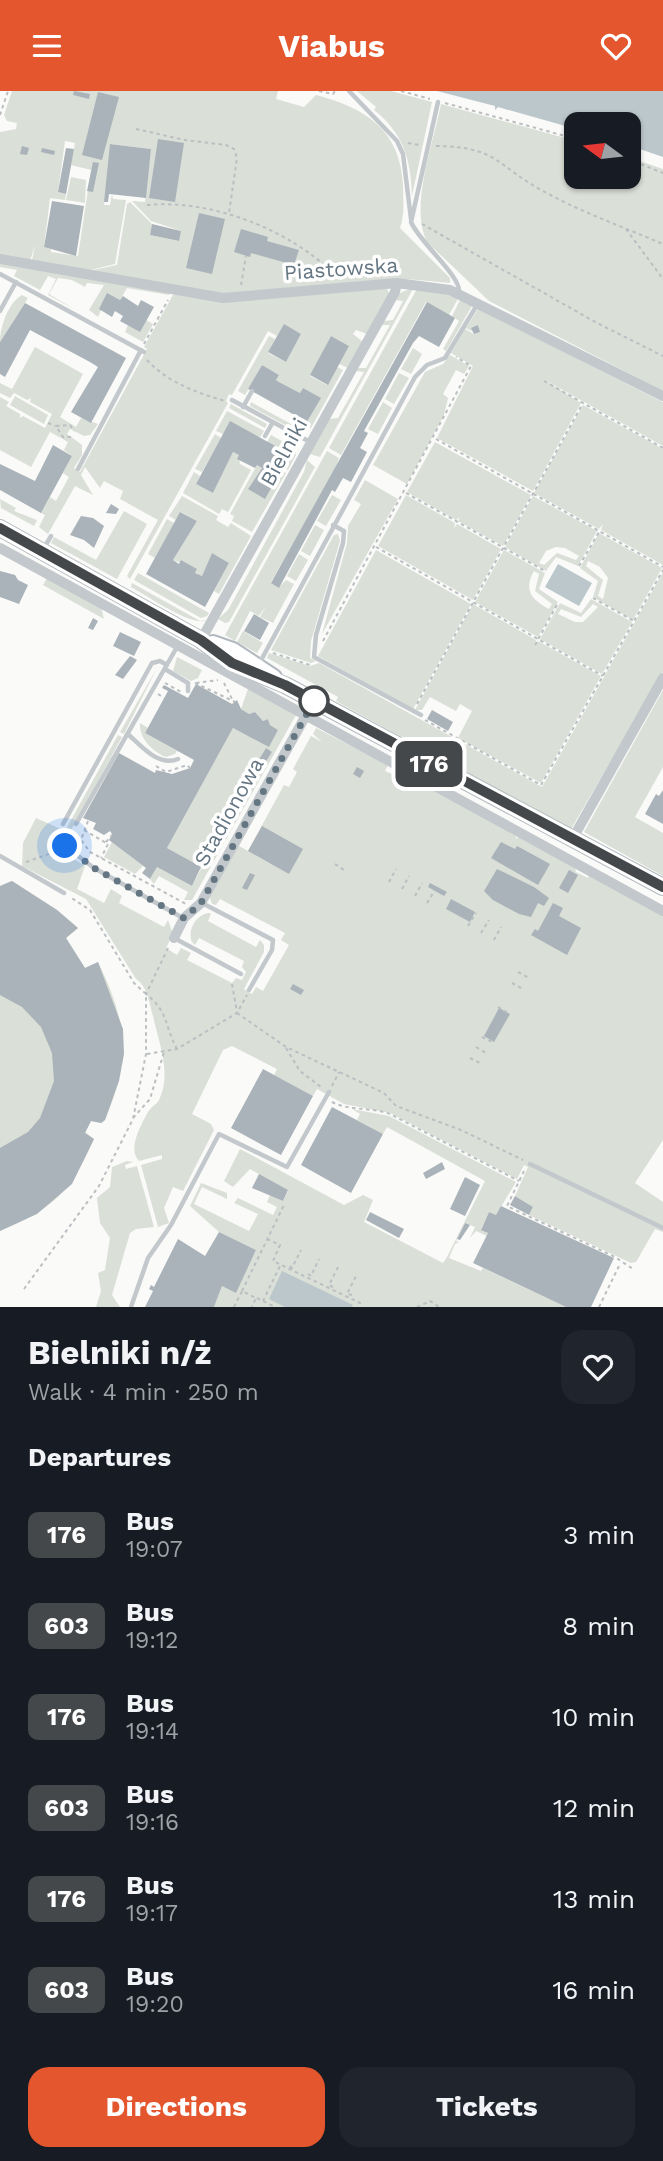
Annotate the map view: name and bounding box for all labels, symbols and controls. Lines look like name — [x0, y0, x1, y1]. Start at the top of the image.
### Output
icon: menu — [28, 27, 66, 65]
text: Viabus — [278, 27, 385, 65]
icon: heart — [597, 27, 635, 65]
north arrow — [564, 112, 640, 189]
map controls — [564, 112, 641, 189]
street label: Piastowska — [283, 252, 399, 285]
street label: Bielniki — [255, 413, 312, 490]
unlabelled marker — [299, 686, 329, 716]
line badge: 176 — [389, 741, 469, 787]
text: 176 — [409, 750, 449, 778]
street label: Stadionowa — [189, 753, 269, 870]
your location — [47, 828, 82, 863]
button: heart — [561, 1330, 635, 1404]
text: Bielniki n/ż — [28, 1333, 211, 1372]
text: Walk · 4 min · 250 m — [28, 1379, 259, 1406]
text: Departures — [28, 1442, 171, 1472]
text: Bus — [126, 1506, 174, 1536]
text: 3 min — [563, 1520, 635, 1550]
text: 176 — [47, 1521, 86, 1549]
text: 19:07 — [126, 1536, 183, 1563]
text: Bus — [126, 1597, 174, 1627]
text: 8 min — [562, 1611, 635, 1641]
text: 603 — [44, 1612, 89, 1640]
text: 19:12 — [126, 1627, 178, 1654]
text: Bus — [126, 1688, 174, 1718]
text: 10 min — [552, 1702, 635, 1732]
text: 176 — [47, 1703, 86, 1731]
text: 19:14 — [126, 1718, 179, 1745]
text: Bus — [126, 1779, 174, 1809]
text: 12 min — [553, 1793, 635, 1823]
text: 603 — [44, 1794, 89, 1822]
text: 19:16 — [126, 1809, 179, 1836]
text: Bus — [126, 1870, 174, 1900]
text: 13 min — [553, 1884, 635, 1914]
text: 176 — [47, 1885, 86, 1913]
text: 19:17 — [126, 1900, 178, 1927]
text: Bus — [126, 1961, 174, 1991]
text: 16 min — [552, 1975, 635, 2005]
text: 603 — [44, 1976, 89, 2004]
text: 19:20 — [126, 1991, 184, 2018]
button: Directions — [28, 2067, 325, 2147]
button: Tickets — [339, 2067, 635, 2147]

